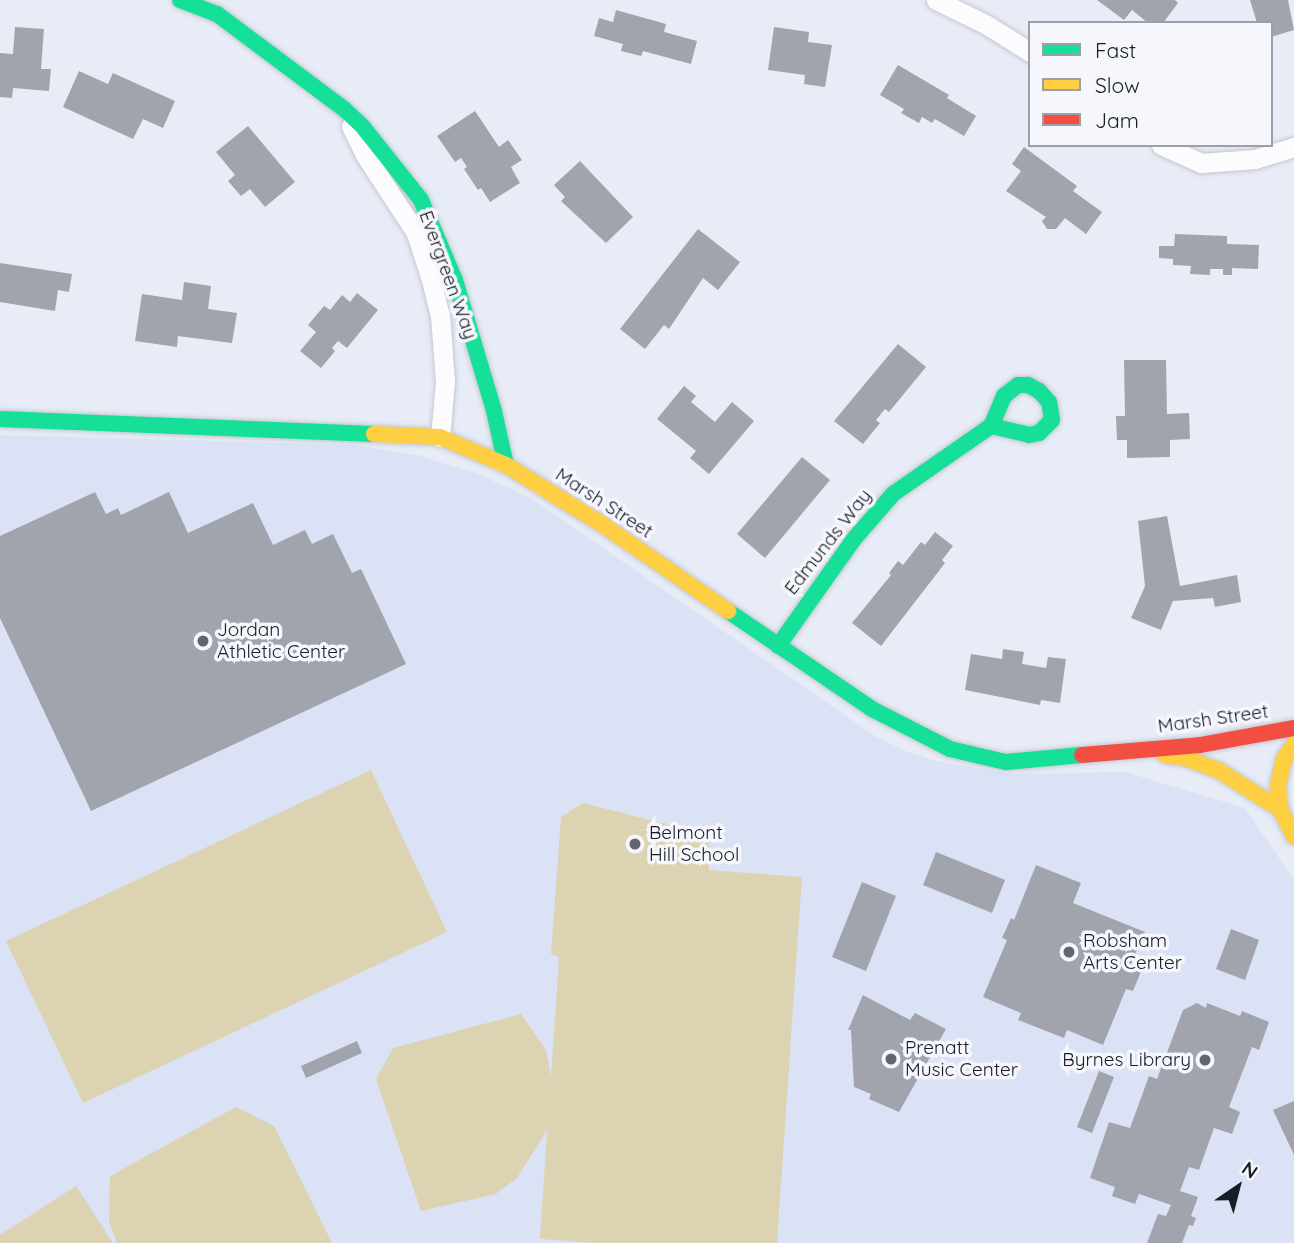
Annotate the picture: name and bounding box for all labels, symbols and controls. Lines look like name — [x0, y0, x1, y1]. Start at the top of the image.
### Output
legend — [1028, 21, 1273, 147]
text: Fast — [1095, 37, 1136, 63]
text: Slow — [1095, 72, 1140, 98]
text: Jam — [1095, 107, 1139, 133]
street label: Evergreen Way — [414, 208, 482, 342]
street label: Marsh Street — [551, 463, 657, 543]
street label: Edmunds Way — [780, 485, 876, 599]
place label: Jordan Athletic Center — [217, 619, 345, 663]
marker: Jordan Athletic Center — [195, 633, 211, 649]
street label: Marsh Street — [1156, 700, 1270, 738]
place label: Belmont Hill School — [649, 822, 739, 866]
marker: Belmont Hill School — [627, 836, 643, 852]
place label: Robsham Arts Center — [1083, 930, 1182, 974]
marker: Robsham Arts Center — [1061, 944, 1077, 960]
place label: Prenatt Music Center — [905, 1037, 1018, 1081]
place label: Byrnes Library — [1062, 1049, 1191, 1071]
marker: Prenatt Music Center — [883, 1051, 899, 1067]
marker: Byrnes Library — [1197, 1052, 1213, 1068]
north arrow — [1203, 1152, 1273, 1222]
text: N — [1237, 1156, 1263, 1184]

